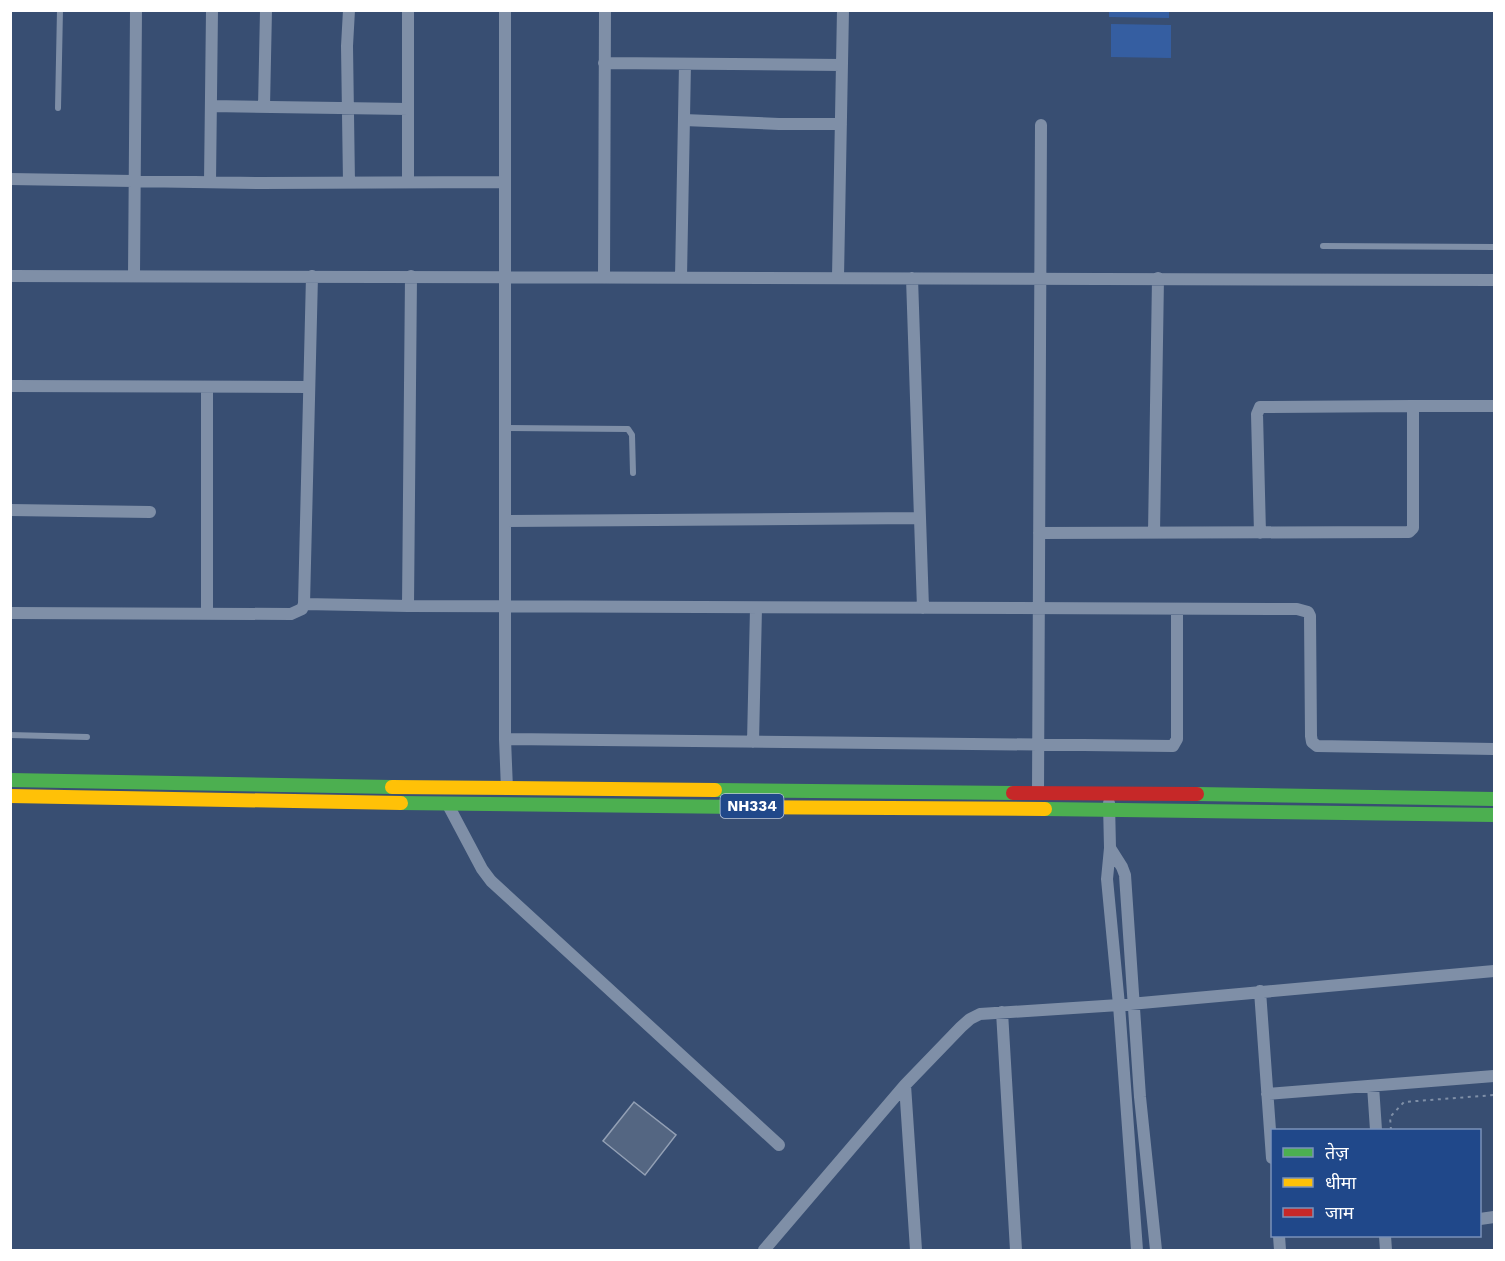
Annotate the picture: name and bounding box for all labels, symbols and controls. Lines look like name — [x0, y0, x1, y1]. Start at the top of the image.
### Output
road number: NH334 — [720, 794, 783, 818]
legend — [1271, 1129, 1481, 1237]
text: तेज़ — [1325, 1142, 1349, 1163]
text: धीमा — [1325, 1172, 1356, 1193]
text: जाम — [1325, 1202, 1355, 1223]

